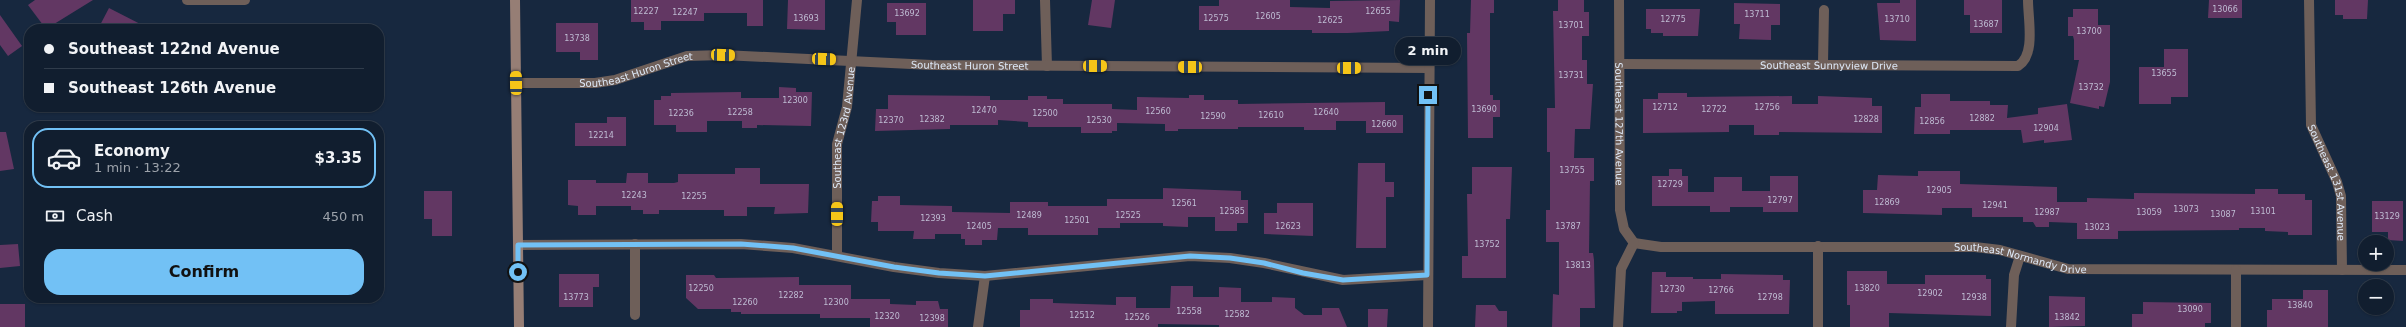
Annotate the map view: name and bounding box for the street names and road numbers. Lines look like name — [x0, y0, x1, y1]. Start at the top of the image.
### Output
street label: Southeast Huron Street — [579, 51, 693, 89]
street label: Southeast Huron Street — [911, 59, 1029, 72]
street label: Southeast Sunnyview Drive — [1760, 60, 1898, 71]
street label: Southeast 127th Avenue — [1613, 62, 1625, 186]
street label: Southeast 123rd Avenue — [832, 66, 857, 189]
street label: Southeast 131st Avenue — [2305, 123, 2347, 241]
street label: Southeast Normandy Drive — [1954, 242, 2087, 275]

